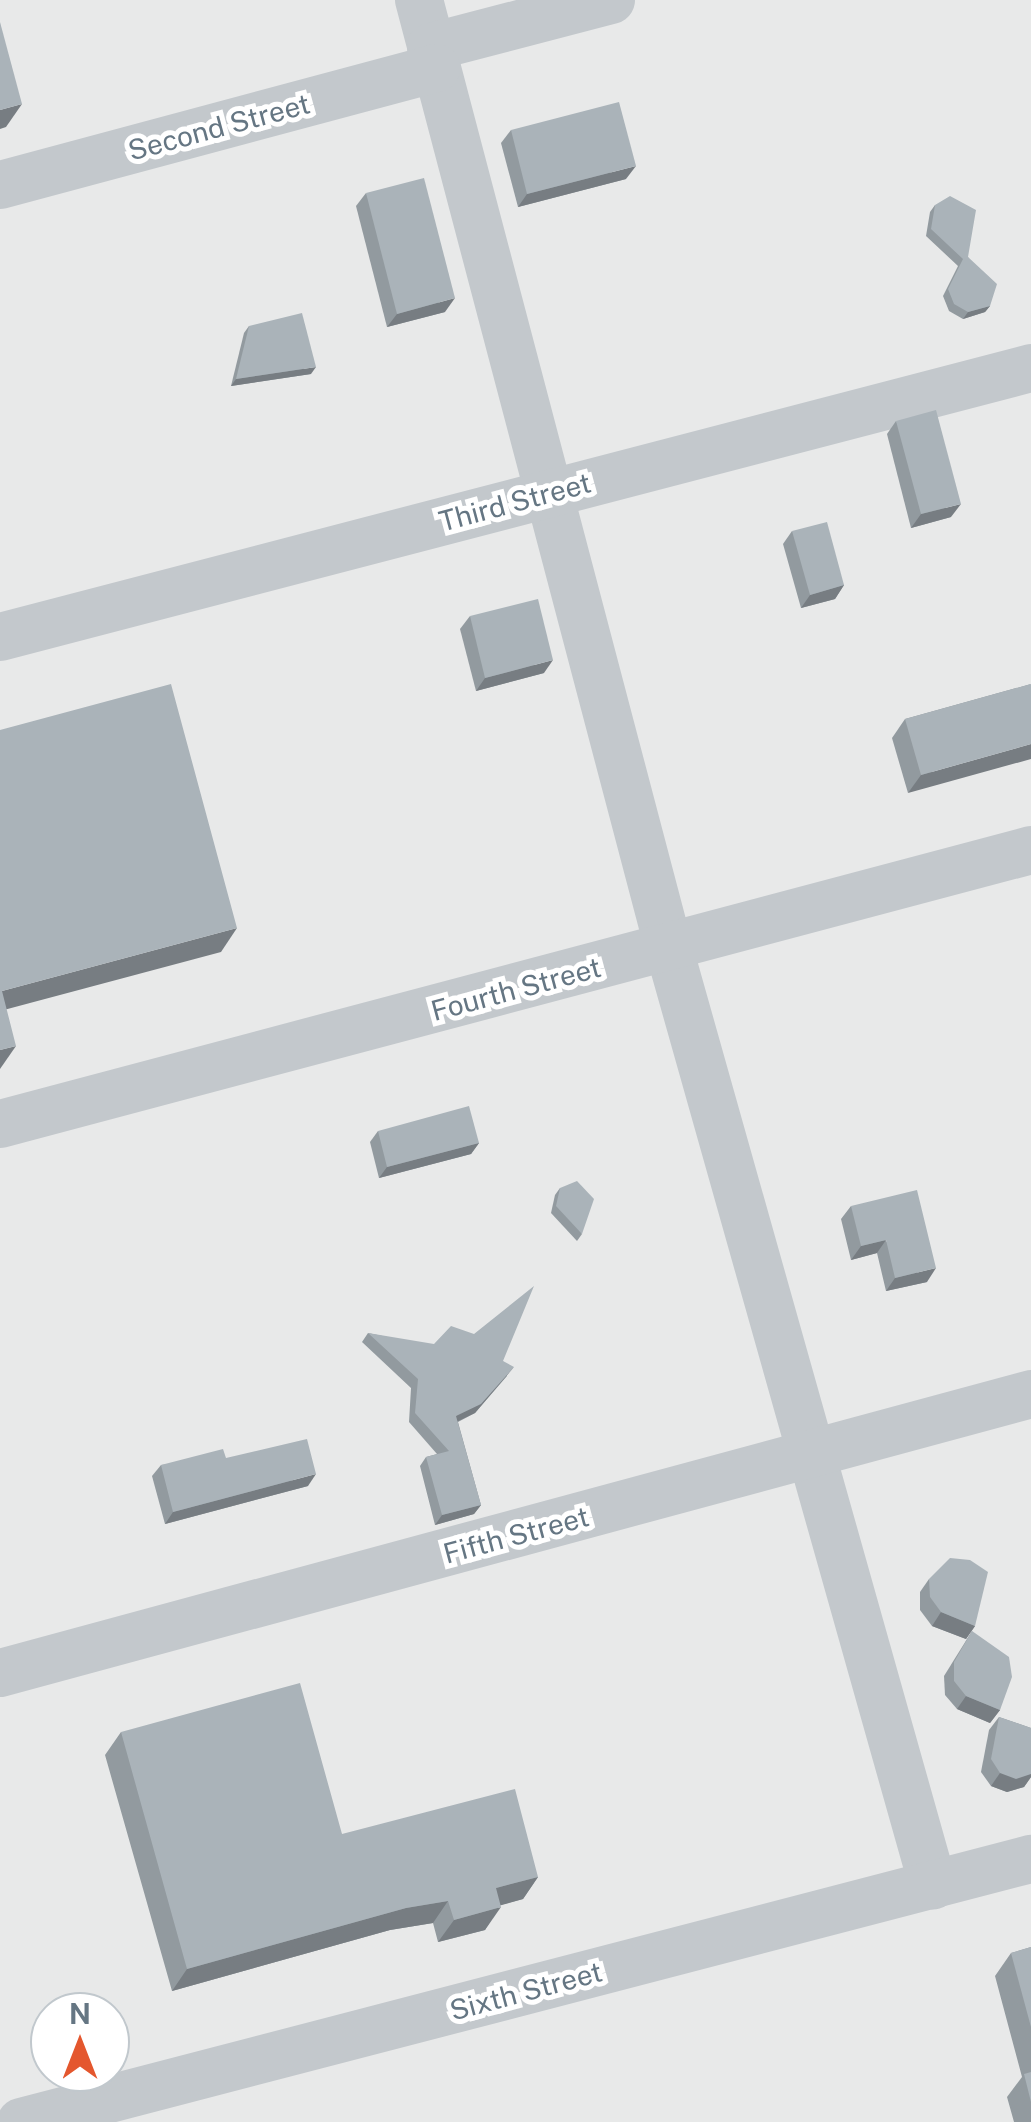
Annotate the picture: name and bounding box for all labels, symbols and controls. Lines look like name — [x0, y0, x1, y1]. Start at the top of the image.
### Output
street label: Second Street — [124, 87, 314, 167]
street label: Third Street — [435, 466, 595, 538]
street label: Fourth Street — [427, 950, 605, 1028]
street label: Fifth Street — [439, 1499, 593, 1571]
street label: Sixth Street — [446, 1955, 606, 2027]
north arrow — [30, 1992, 130, 2092]
text: N — [69, 1997, 91, 2030]

